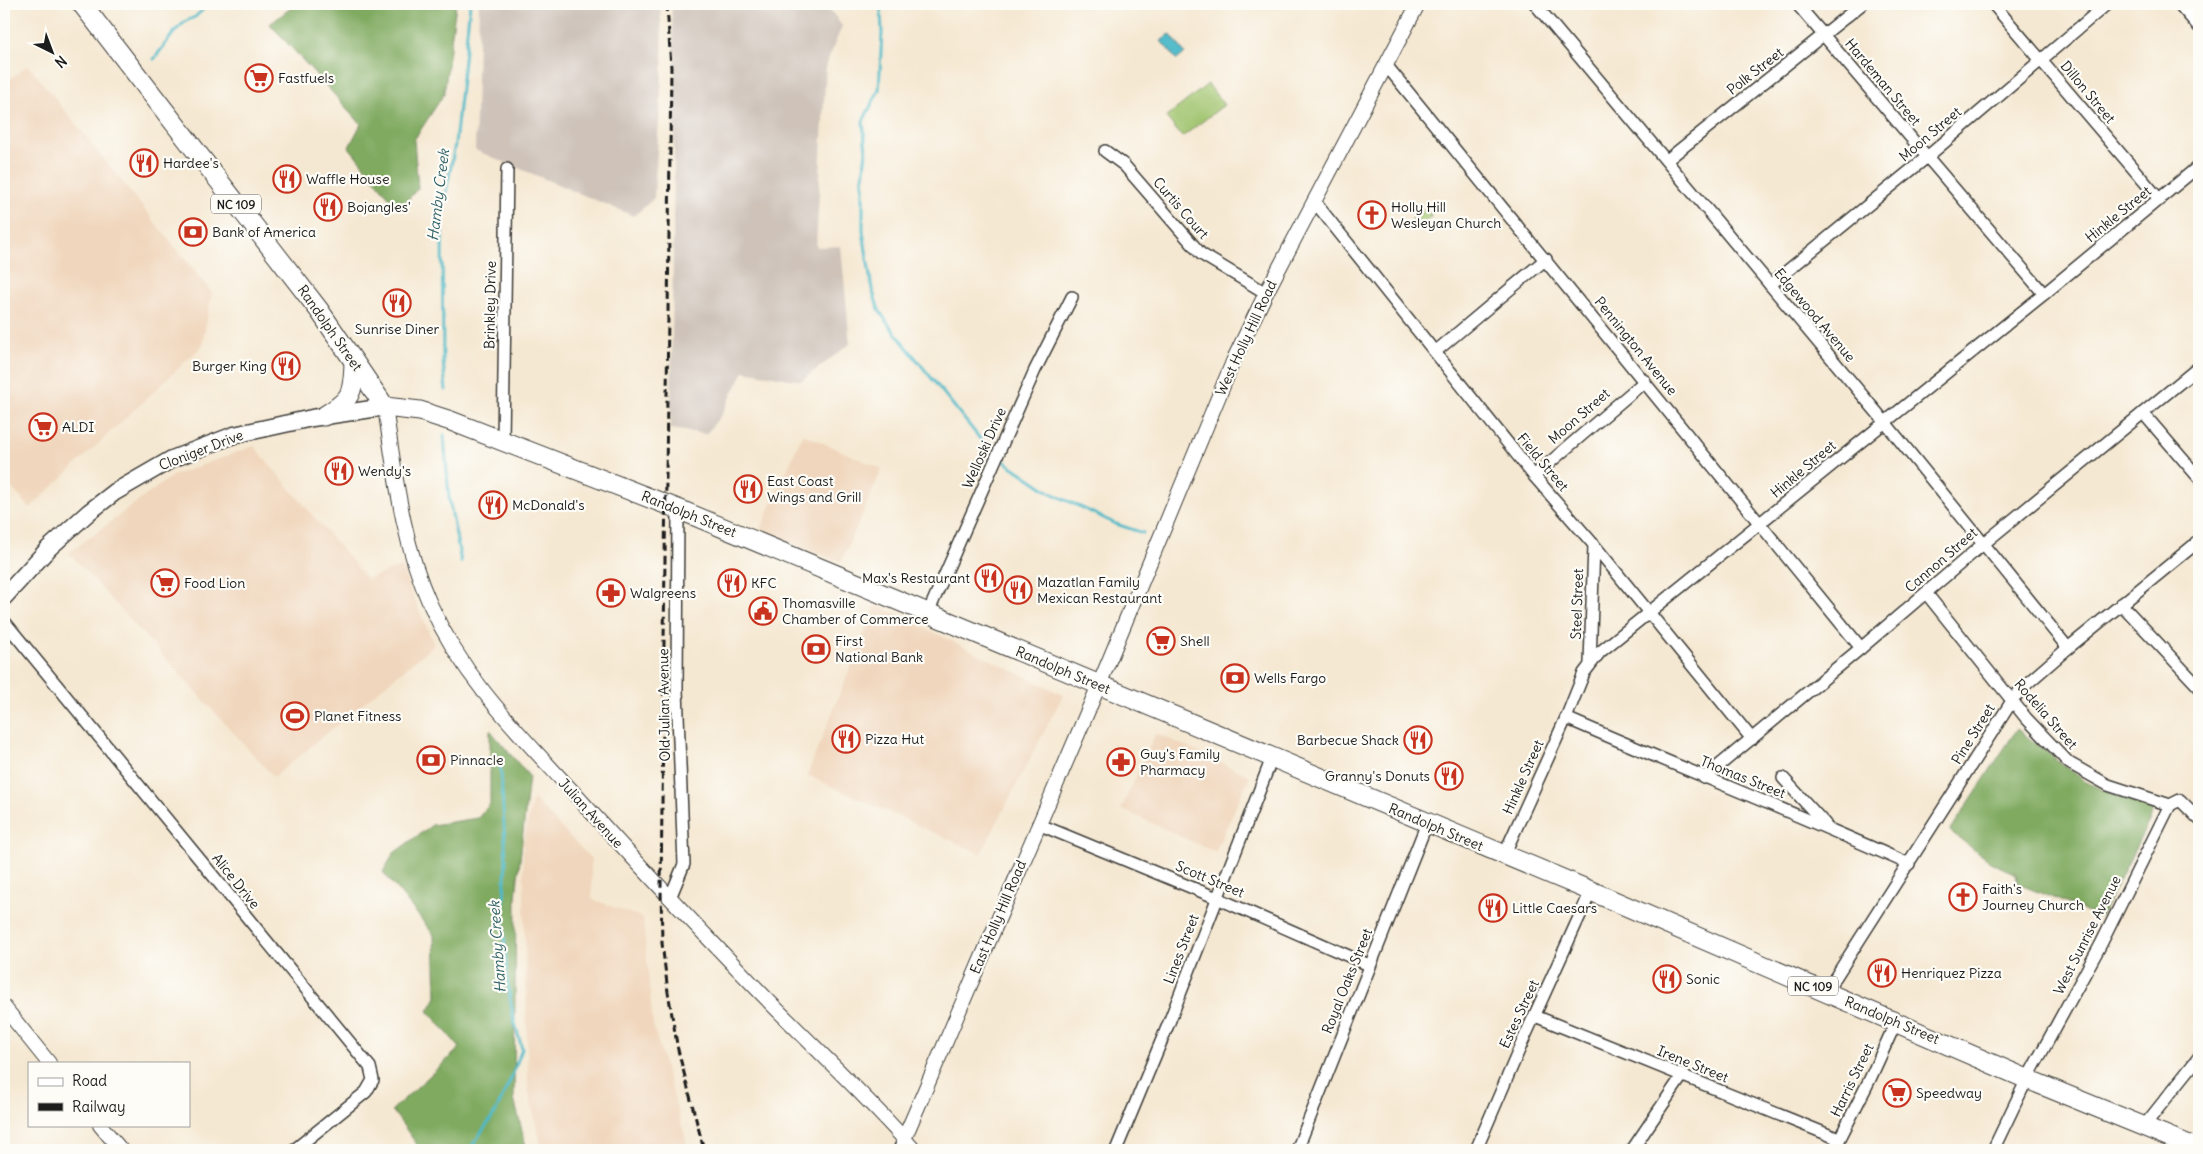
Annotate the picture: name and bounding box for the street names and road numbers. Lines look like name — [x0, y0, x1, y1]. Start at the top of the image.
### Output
street label: Hardeman Street — [1841, 35, 1925, 130]
street label: Polk Street — [1723, 43, 1787, 99]
street label: Dillon Street — [2057, 57, 2120, 127]
street label: Moon Street — [1895, 103, 1965, 165]
street label: Curtis Court — [1149, 173, 1213, 243]
street label: Hinkle Street — [2081, 182, 2155, 246]
road number: NC 109 — [211, 194, 261, 213]
street label: Brinkley Drive — [480, 261, 500, 349]
street label: Edgewood Avenue — [1771, 264, 1859, 366]
street label: West Holly Hill Road — [1211, 277, 1281, 399]
street label: Randolph Street — [294, 281, 366, 375]
street label: Pennington Avenue — [1591, 293, 1681, 399]
street label: Moon Street — [1544, 384, 1614, 448]
street label: Welloski Drive — [958, 405, 1010, 491]
street label: Cloniger Drive — [156, 426, 246, 474]
street label: Field Street — [1513, 429, 1573, 495]
street label: Hinkle Street — [1767, 436, 1840, 502]
street label: Randolph Street — [639, 487, 739, 541]
street label: Cannon Street — [1901, 524, 1981, 596]
street label: Steel Street — [1567, 568, 1587, 640]
street label: Randolph Street — [1013, 642, 1113, 698]
street label: Old Julian Avenue — [654, 648, 674, 762]
street label: Rodelia Street — [2011, 675, 2082, 753]
street label: Pine Street — [1947, 700, 1999, 768]
street label: Hinkle Street — [1499, 737, 1548, 817]
street label: Thomas Street — [1698, 752, 1789, 802]
street label: Julian Avenue — [555, 774, 627, 852]
street label: Randolph Street — [1386, 799, 1486, 855]
street label: Alice Drive — [208, 850, 264, 912]
street label: Scott Street — [1173, 857, 1247, 902]
street label: East Holly Hill Road — [966, 858, 1030, 976]
street label: West Sunrise Avenue — [2049, 872, 2125, 998]
street label: Lines Street — [1159, 911, 1203, 987]
street label: Royal Oaks Street — [1318, 925, 1376, 1036]
road number: NC 109 — [1788, 976, 1838, 996]
street label: Estes Street — [1495, 977, 1543, 1051]
street label: Randolph Street — [1842, 992, 1942, 1048]
street label: Harris Street — [1826, 1040, 1878, 1120]
street label: Irene Street — [1655, 1042, 1731, 1087]

